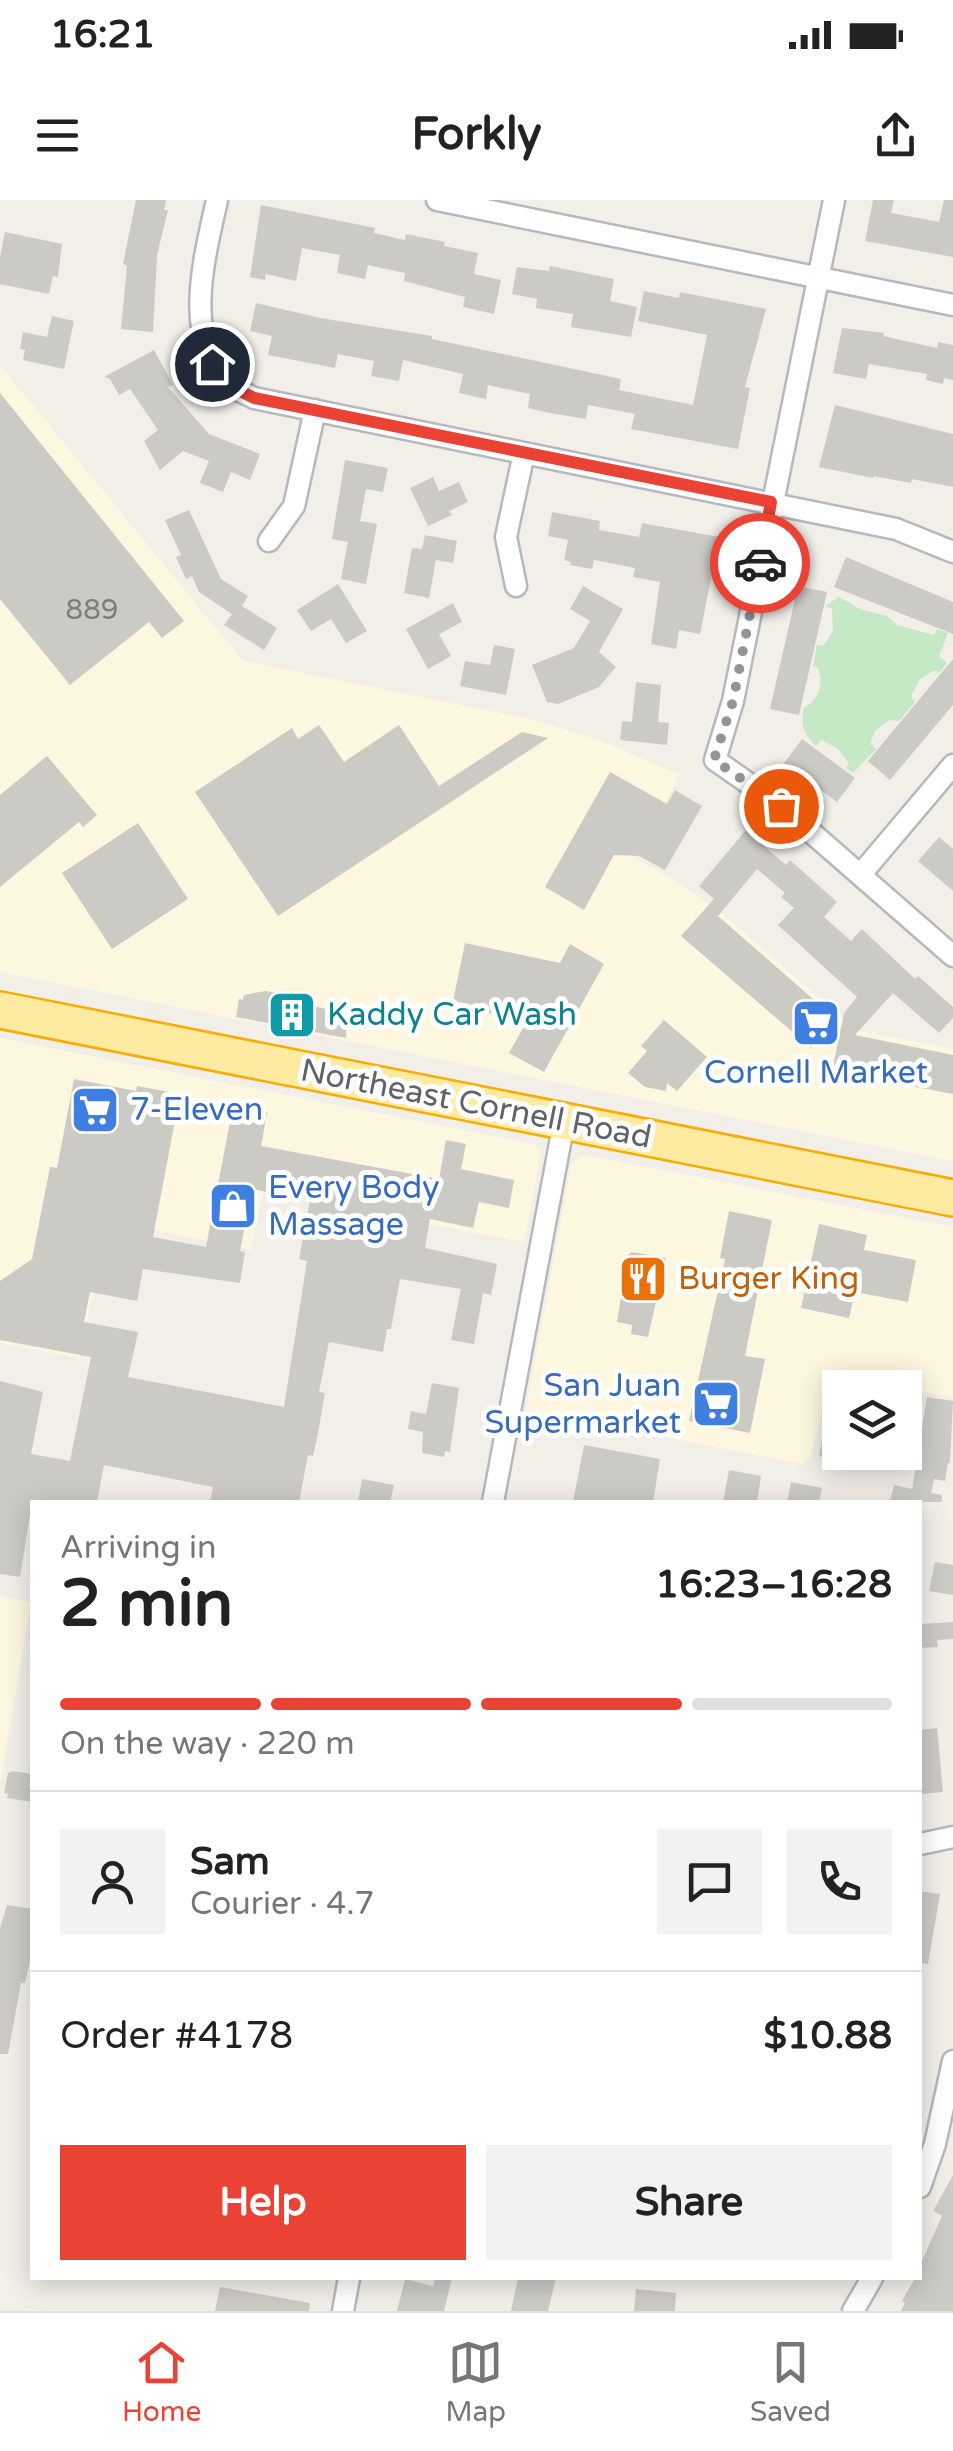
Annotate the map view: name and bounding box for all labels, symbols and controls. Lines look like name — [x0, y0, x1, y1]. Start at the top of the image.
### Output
text: 16:21 — [50, 12, 155, 58]
icon: menu — [30, 108, 85, 163]
text: Forkly — [411, 108, 542, 162]
icon: share — [868, 108, 923, 163]
pin — [170, 322, 255, 407]
icon: home — [185, 337, 240, 392]
courier — [710, 513, 810, 613]
icon: car — [733, 536, 788, 591]
house number: 889 — [66, 593, 118, 627]
pin — [739, 764, 824, 849]
icon: bag — [754, 779, 809, 834]
building icon: Kaddy Car Wash — [266, 989, 318, 1041]
place label: Kaddy Car Wash — [327, 996, 577, 1034]
supermarket icon: Cornell Market — [790, 997, 842, 1049]
street label: Northeast Cornell Road — [298, 1051, 654, 1157]
place label: Cornell Market — [704, 1054, 928, 1092]
supermarket icon: 7-Eleven — [69, 1084, 121, 1136]
place label: 7-Eleven — [130, 1091, 263, 1129]
place label: Every Body Massage — [268, 1169, 439, 1244]
shop icon: Every Body Massage — [207, 1180, 259, 1232]
restaurant icon: Burger King — [617, 1253, 669, 1305]
place label: Burger King — [678, 1260, 859, 1298]
place label: San Juan Supermarket — [484, 1367, 681, 1442]
map controls — [822, 1370, 922, 1470]
button: layers — [822, 1370, 922, 1470]
supermarket icon: San Juan Supermarket — [690, 1378, 742, 1430]
text: Arriving in — [60, 1529, 217, 1567]
text: 16:23–16:28 — [655, 1562, 892, 1608]
text: 2 min — [60, 1565, 233, 1644]
text: On the way · 220 m — [60, 1725, 355, 1763]
button: person — [60, 1829, 165, 1934]
button: chat — [657, 1829, 762, 1934]
button: phone — [787, 1829, 892, 1934]
text: Sam — [190, 1839, 270, 1885]
text: Courier · 4.7 — [190, 1885, 374, 1923]
text: Order #4178 — [60, 2013, 293, 2059]
text: $10.88 — [763, 2013, 892, 2059]
button: Help — [60, 2145, 466, 2260]
button: Share — [486, 2145, 892, 2260]
tab: Home — [122, 2335, 201, 2429]
tab: Map — [445, 2335, 506, 2429]
tab: Saved — [750, 2335, 831, 2429]

